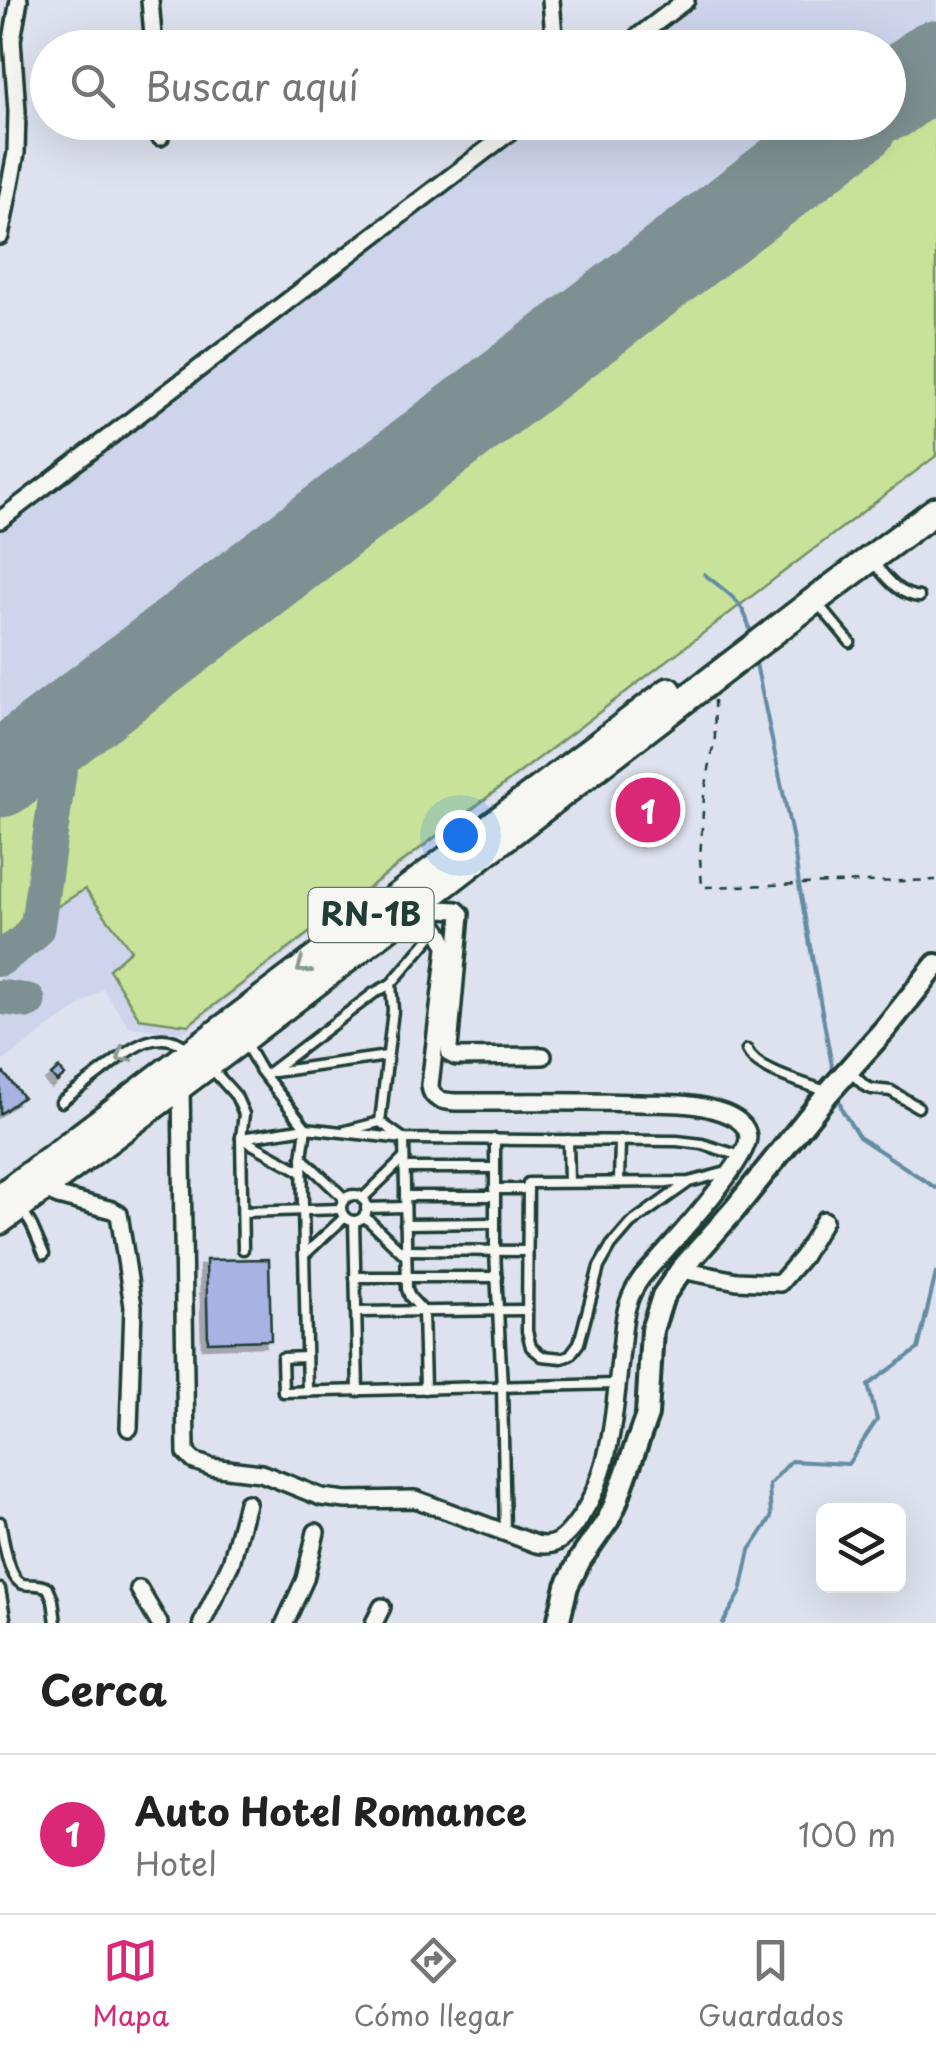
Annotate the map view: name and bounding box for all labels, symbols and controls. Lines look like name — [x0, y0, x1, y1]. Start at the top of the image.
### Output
search box — [30, 30, 906, 140]
text: Buscar aquí — [145, 57, 359, 114]
icon: search — [65, 58, 120, 113]
pin: 1 — [616, 772, 680, 848]
your location — [435, 810, 486, 861]
road number: RN-1B — [308, 888, 434, 942]
one-way arrow — [296, 956, 314, 973]
one-way arrow — [115, 1044, 134, 1062]
map controls — [816, 1503, 906, 1593]
button: layers — [816, 1503, 906, 1593]
text: Cerca — [40, 1657, 167, 1720]
text: Auto Hotel Romance — [135, 1782, 527, 1839]
text: 1 — [65, 1810, 80, 1858]
text: 100 m — [798, 1810, 896, 1858]
text: Hotel — [135, 1839, 217, 1887]
tab: Mapa — [92, 1933, 169, 2036]
tab: Cómo llegar — [354, 1933, 514, 2036]
tab: Guardados — [698, 1933, 844, 2036]

